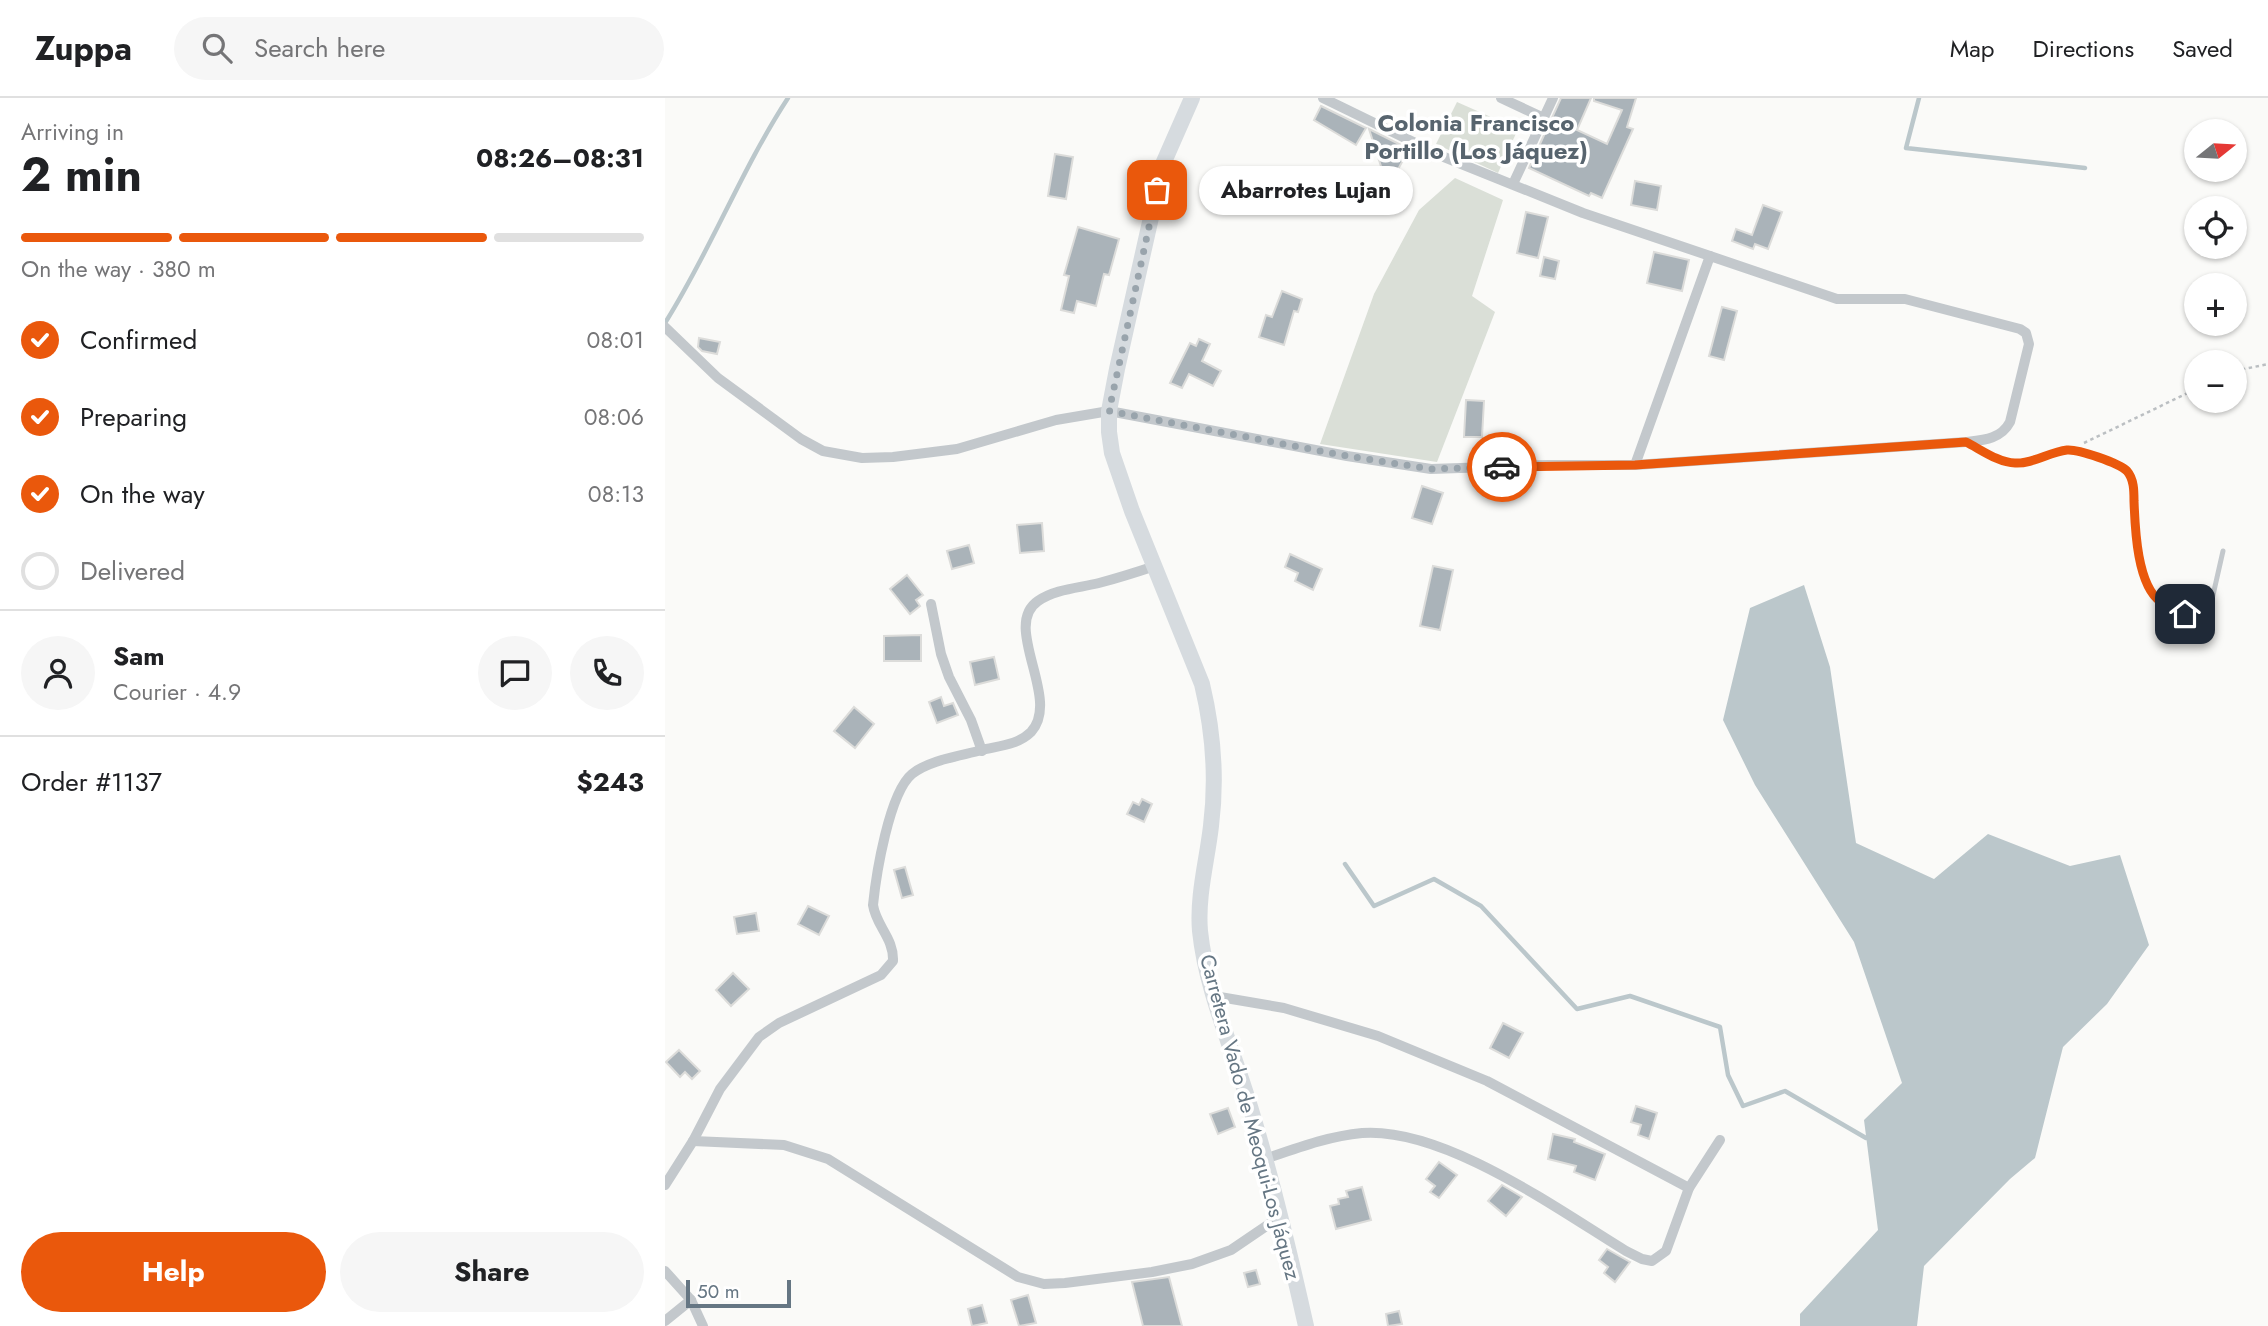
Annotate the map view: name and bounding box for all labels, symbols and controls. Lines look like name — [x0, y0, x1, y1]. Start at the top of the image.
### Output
search box — [174, 17, 664, 80]
text: Zuppa — [35, 25, 132, 72]
icon: search — [198, 29, 236, 67]
text: Search here — [254, 29, 385, 67]
text: Map — [1950, 31, 1995, 66]
text: Directions — [2033, 31, 2134, 66]
text: Saved — [2172, 31, 2233, 66]
district label: Colonia Francisco Portillo (Los Jáquez) — [1364, 105, 1588, 168]
text: Arriving in — [21, 115, 124, 149]
north arrow — [2184, 119, 2247, 182]
map controls — [2184, 119, 2247, 413]
text: 08:26–08:31 — [476, 139, 644, 177]
text: 2 min — [21, 142, 142, 208]
pin — [1127, 160, 1187, 220]
callout: Abarrotes Lujan — [1199, 166, 1413, 214]
icon: bag — [1138, 171, 1176, 209]
text: Abarrotes Lujan — [1221, 173, 1391, 207]
button: locate — [2184, 196, 2247, 259]
text: On the way · 380 m — [21, 252, 216, 286]
button: + — [2184, 273, 2247, 336]
icon: check — [21, 321, 59, 359]
text: Confirmed — [80, 321, 197, 359]
text: 08:01 — [587, 323, 644, 357]
button: − — [2184, 350, 2247, 413]
icon: check — [21, 398, 59, 436]
text: Preparing — [80, 398, 187, 436]
text: 08:06 — [584, 400, 644, 434]
courier — [1467, 432, 1537, 502]
icon: car — [1483, 448, 1521, 486]
icon: check — [21, 475, 59, 513]
text: On the way — [80, 475, 205, 513]
text: 08:13 — [588, 477, 644, 511]
text: Delivered — [80, 552, 185, 590]
pin — [2155, 584, 2215, 644]
icon: home — [2166, 595, 2204, 633]
button: person — [21, 636, 95, 710]
button: chat — [478, 636, 552, 710]
button: phone — [570, 636, 644, 710]
text: Sam — [113, 637, 165, 675]
text: Courier · 4.9 — [113, 675, 241, 709]
text: Order #1137 — [21, 763, 162, 801]
text: $243 — [576, 763, 644, 801]
street label: Carretera Vado de Meoqui-Los Jáquez — [1192, 951, 1308, 1283]
button: Help — [21, 1232, 326, 1312]
button: Share — [340, 1232, 644, 1312]
scale bar — [686, 1277, 791, 1309]
text: 50 m — [697, 1278, 740, 1305]

